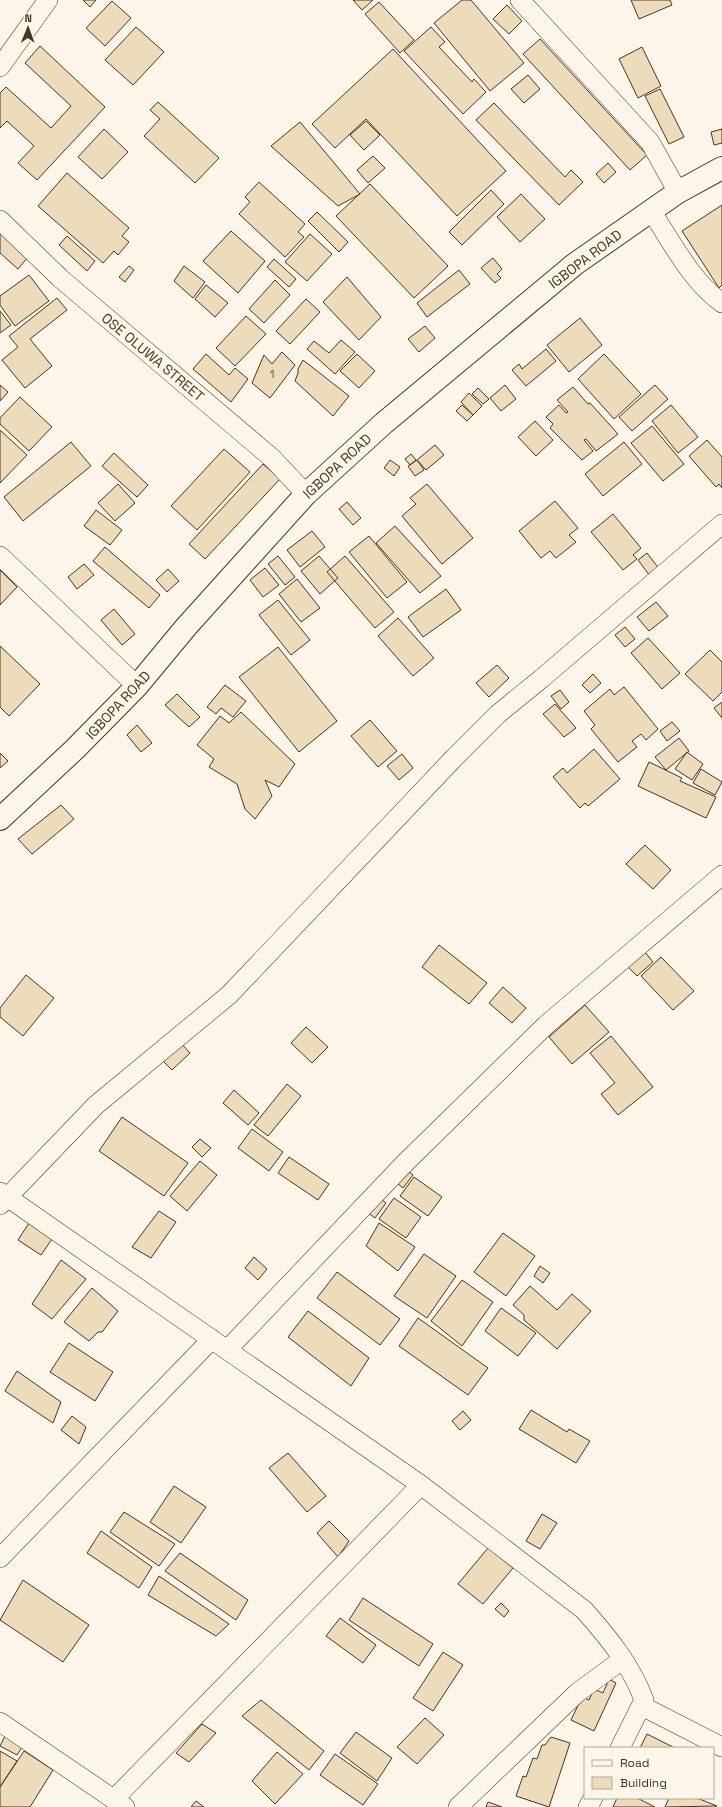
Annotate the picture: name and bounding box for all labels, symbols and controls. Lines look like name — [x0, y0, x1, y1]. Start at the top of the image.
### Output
north arrow — [8, 8, 48, 48]
text: N — [24, 11, 32, 25]
street label: IGBOPA ROAD — [545, 226, 625, 292]
street label: OSE OLUWA STREET — [98, 309, 208, 405]
house number: 1 — [269, 366, 275, 382]
street label: IGBOPA ROAD — [299, 430, 375, 502]
street label: IGBOPA ROAD — [82, 667, 154, 743]
legend — [584, 1747, 714, 1799]
text: Road — [620, 1755, 649, 1771]
text: Building — [620, 1775, 667, 1791]

